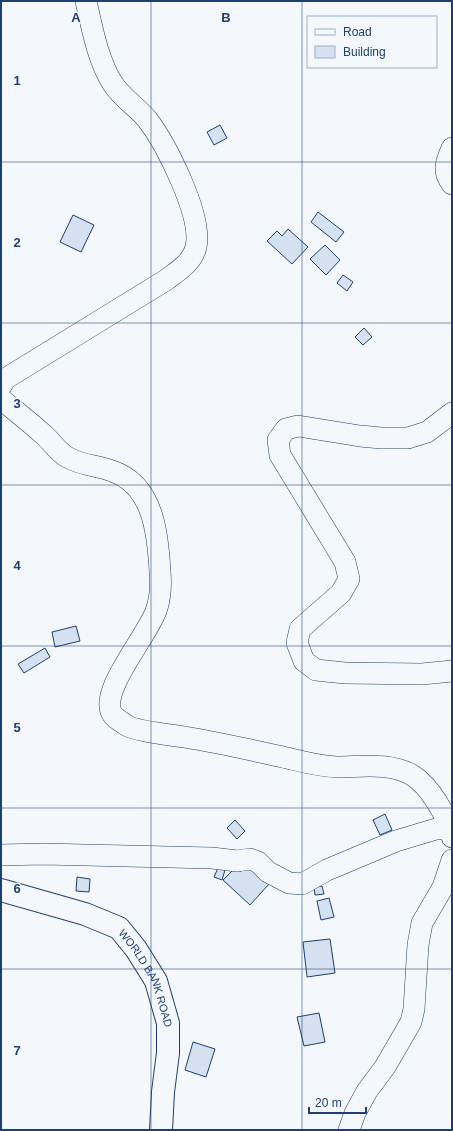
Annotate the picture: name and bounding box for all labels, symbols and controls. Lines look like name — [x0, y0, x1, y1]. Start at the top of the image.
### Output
text: A — [71, 10, 81, 25]
text: B — [221, 10, 231, 25]
legend — [307, 16, 437, 68]
text: Road — [343, 25, 372, 39]
text: Building — [343, 45, 386, 59]
text: 1 — [13, 73, 21, 88]
text: 2 — [13, 235, 21, 250]
text: 3 — [13, 396, 21, 411]
text: 4 — [13, 558, 21, 573]
text: 5 — [13, 720, 21, 735]
text: 6 — [13, 881, 21, 896]
street label: WORLD BANK ROAD — [116, 927, 175, 1028]
text: 7 — [13, 1043, 21, 1058]
scale bar — [309, 1089, 366, 1115]
text: 20 m — [315, 1096, 342, 1110]

